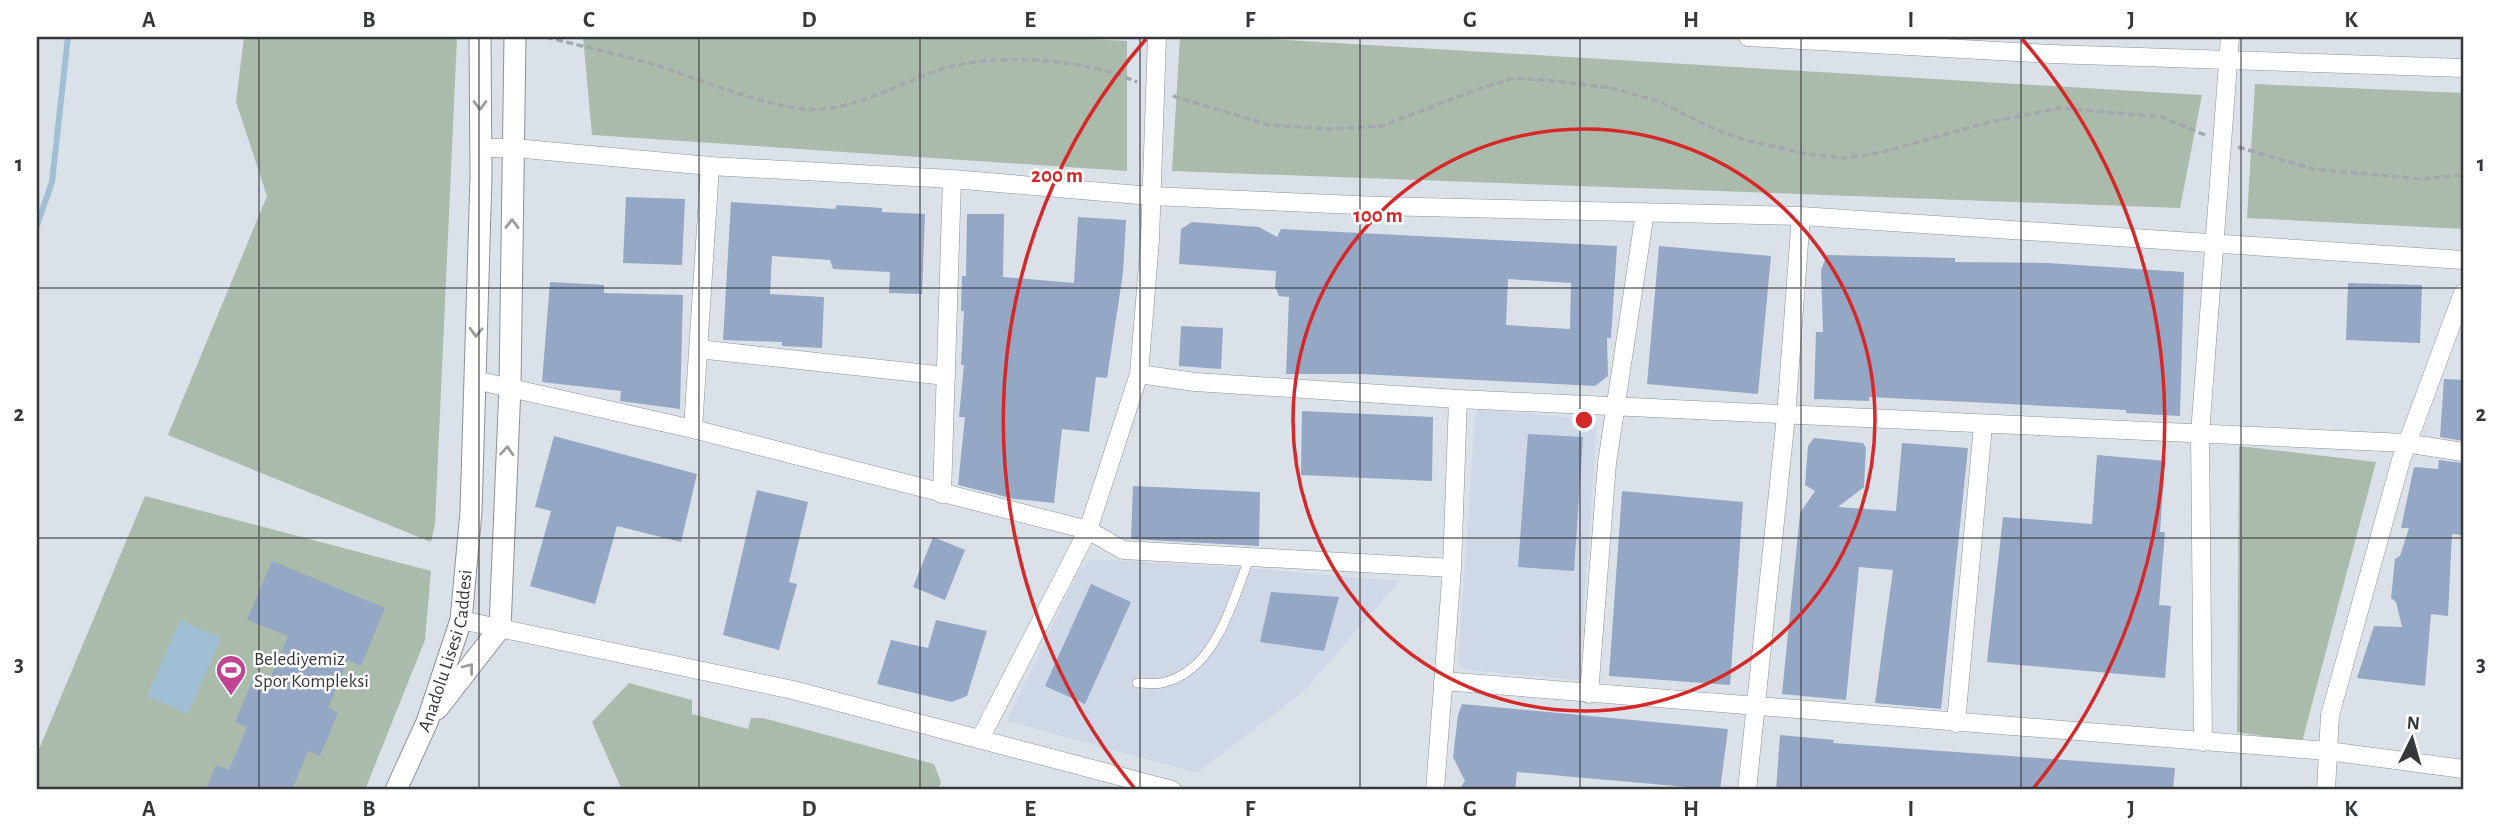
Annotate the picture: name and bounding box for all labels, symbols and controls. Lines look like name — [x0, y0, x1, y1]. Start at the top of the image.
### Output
text: A — [142, 9, 156, 32]
text: B — [362, 9, 376, 32]
text: C — [583, 9, 595, 32]
text: D — [801, 9, 817, 32]
text: E — [1024, 9, 1036, 32]
text: F — [1245, 9, 1256, 32]
text: G — [1463, 9, 1477, 32]
text: H — [1683, 9, 1699, 32]
text: I — [1908, 9, 1914, 32]
text: J — [2127, 9, 2135, 32]
text: K — [2344, 9, 2358, 32]
one-way arrow — [472, 100, 488, 111]
text: 1 — [15, 153, 23, 176]
text: 1 — [2477, 153, 2485, 176]
text: 200 m — [1031, 165, 1083, 186]
text: 100 m — [1353, 205, 1403, 226]
one-way arrow — [505, 218, 520, 229]
one-way arrow — [469, 327, 484, 338]
text: 2 — [14, 403, 25, 426]
text: 2 — [2476, 403, 2487, 426]
centre of rings — [1572, 408, 1596, 432]
one-way arrow — [500, 446, 515, 457]
street label: Anadolu Lisesi Caddesi — [414, 569, 475, 735]
place label: Belediyemiz Spor Kompleksi — [254, 650, 369, 691]
text: 3 — [14, 653, 24, 676]
sports icon: Belediyemiz Spor Kompleksi — [214, 653, 248, 697]
text: 3 — [2476, 653, 2486, 676]
one-way arrow — [461, 663, 474, 676]
north arrow — [2378, 704, 2448, 774]
text: N — [2406, 714, 2421, 734]
text: A — [142, 798, 156, 821]
text: B — [362, 798, 376, 821]
text: C — [583, 798, 595, 821]
text: D — [801, 798, 817, 821]
text: E — [1024, 798, 1036, 821]
text: F — [1245, 798, 1256, 821]
text: G — [1463, 798, 1477, 821]
text: H — [1683, 798, 1699, 821]
text: I — [1908, 798, 1914, 821]
text: J — [2127, 798, 2135, 821]
text: K — [2344, 798, 2358, 821]

